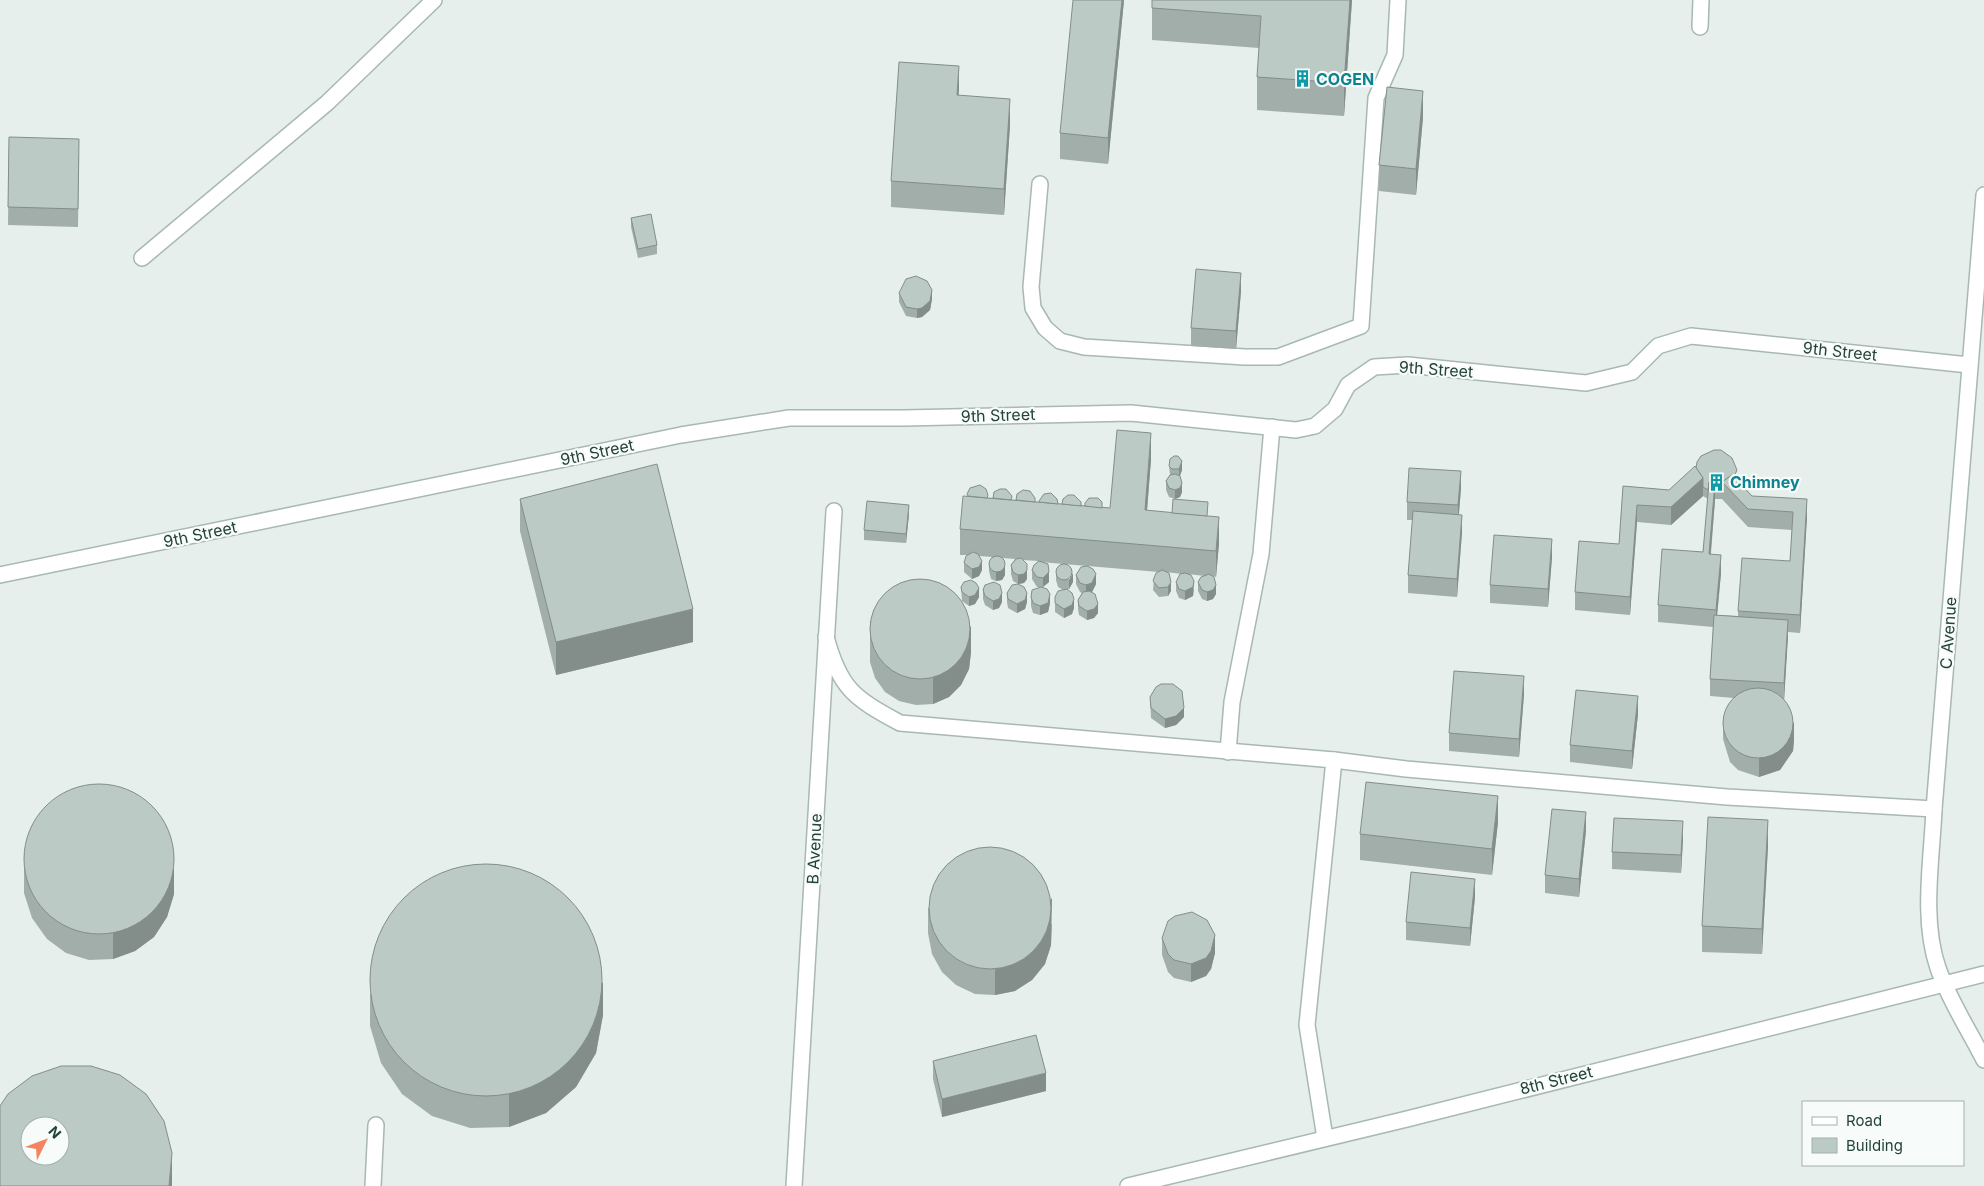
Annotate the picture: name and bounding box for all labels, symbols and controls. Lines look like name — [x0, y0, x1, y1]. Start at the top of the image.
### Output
building icon: COGEN — [1292, 69, 1312, 89]
place label: COGEN — [1316, 69, 1374, 89]
street label: 9th Street — [1802, 337, 1878, 365]
street label: 9th Street — [1398, 356, 1474, 382]
street label: 9th Street — [960, 404, 1036, 426]
street label: 9th Street — [558, 434, 636, 470]
building icon: Chimney — [1706, 472, 1726, 492]
place label: Chimney — [1730, 472, 1800, 492]
street label: 9th Street — [161, 516, 239, 552]
street label: C Avenue — [1935, 596, 1961, 670]
street label: B Avenue — [802, 813, 826, 885]
street label: 8th Street — [1518, 1061, 1594, 1099]
legend — [1802, 1101, 1964, 1166]
text: Road — [1846, 1111, 1882, 1130]
north arrow — [20, 1116, 70, 1166]
text: N — [45, 1122, 65, 1142]
text: Building — [1846, 1136, 1903, 1155]

